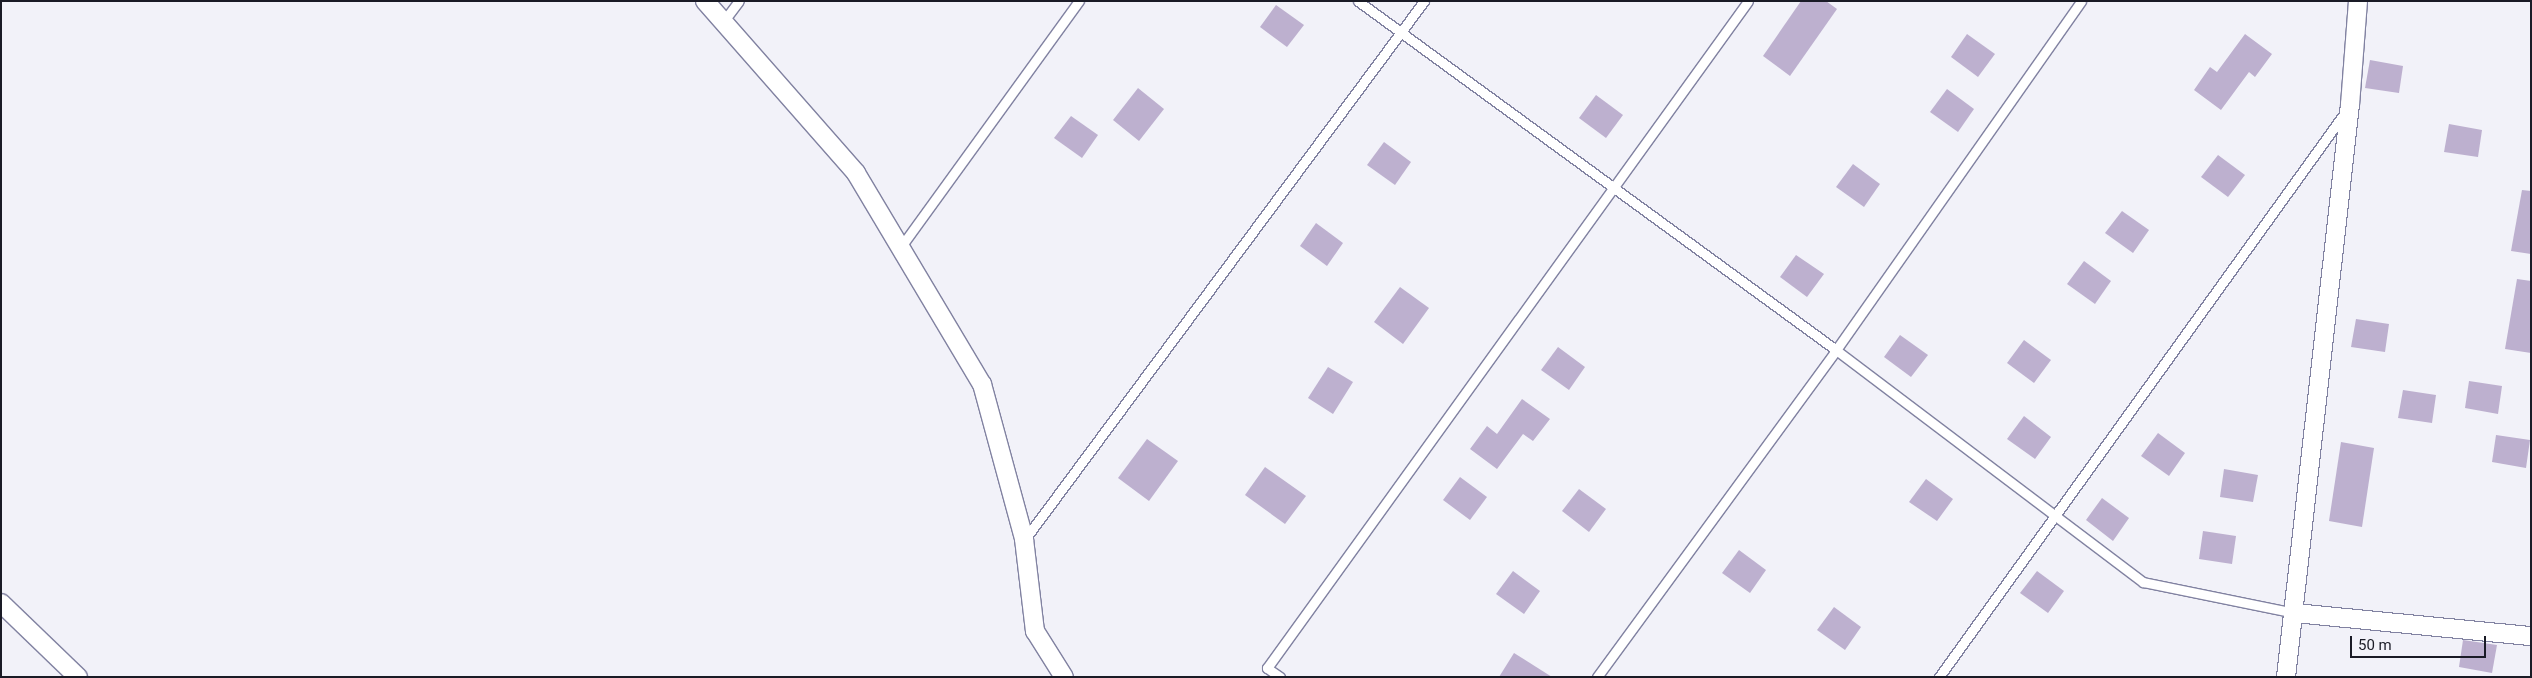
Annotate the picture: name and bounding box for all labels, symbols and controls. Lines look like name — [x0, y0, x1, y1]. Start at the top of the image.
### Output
scale bar — [2352, 626, 2488, 658]
text: 50 m — [2358, 636, 2392, 654]

